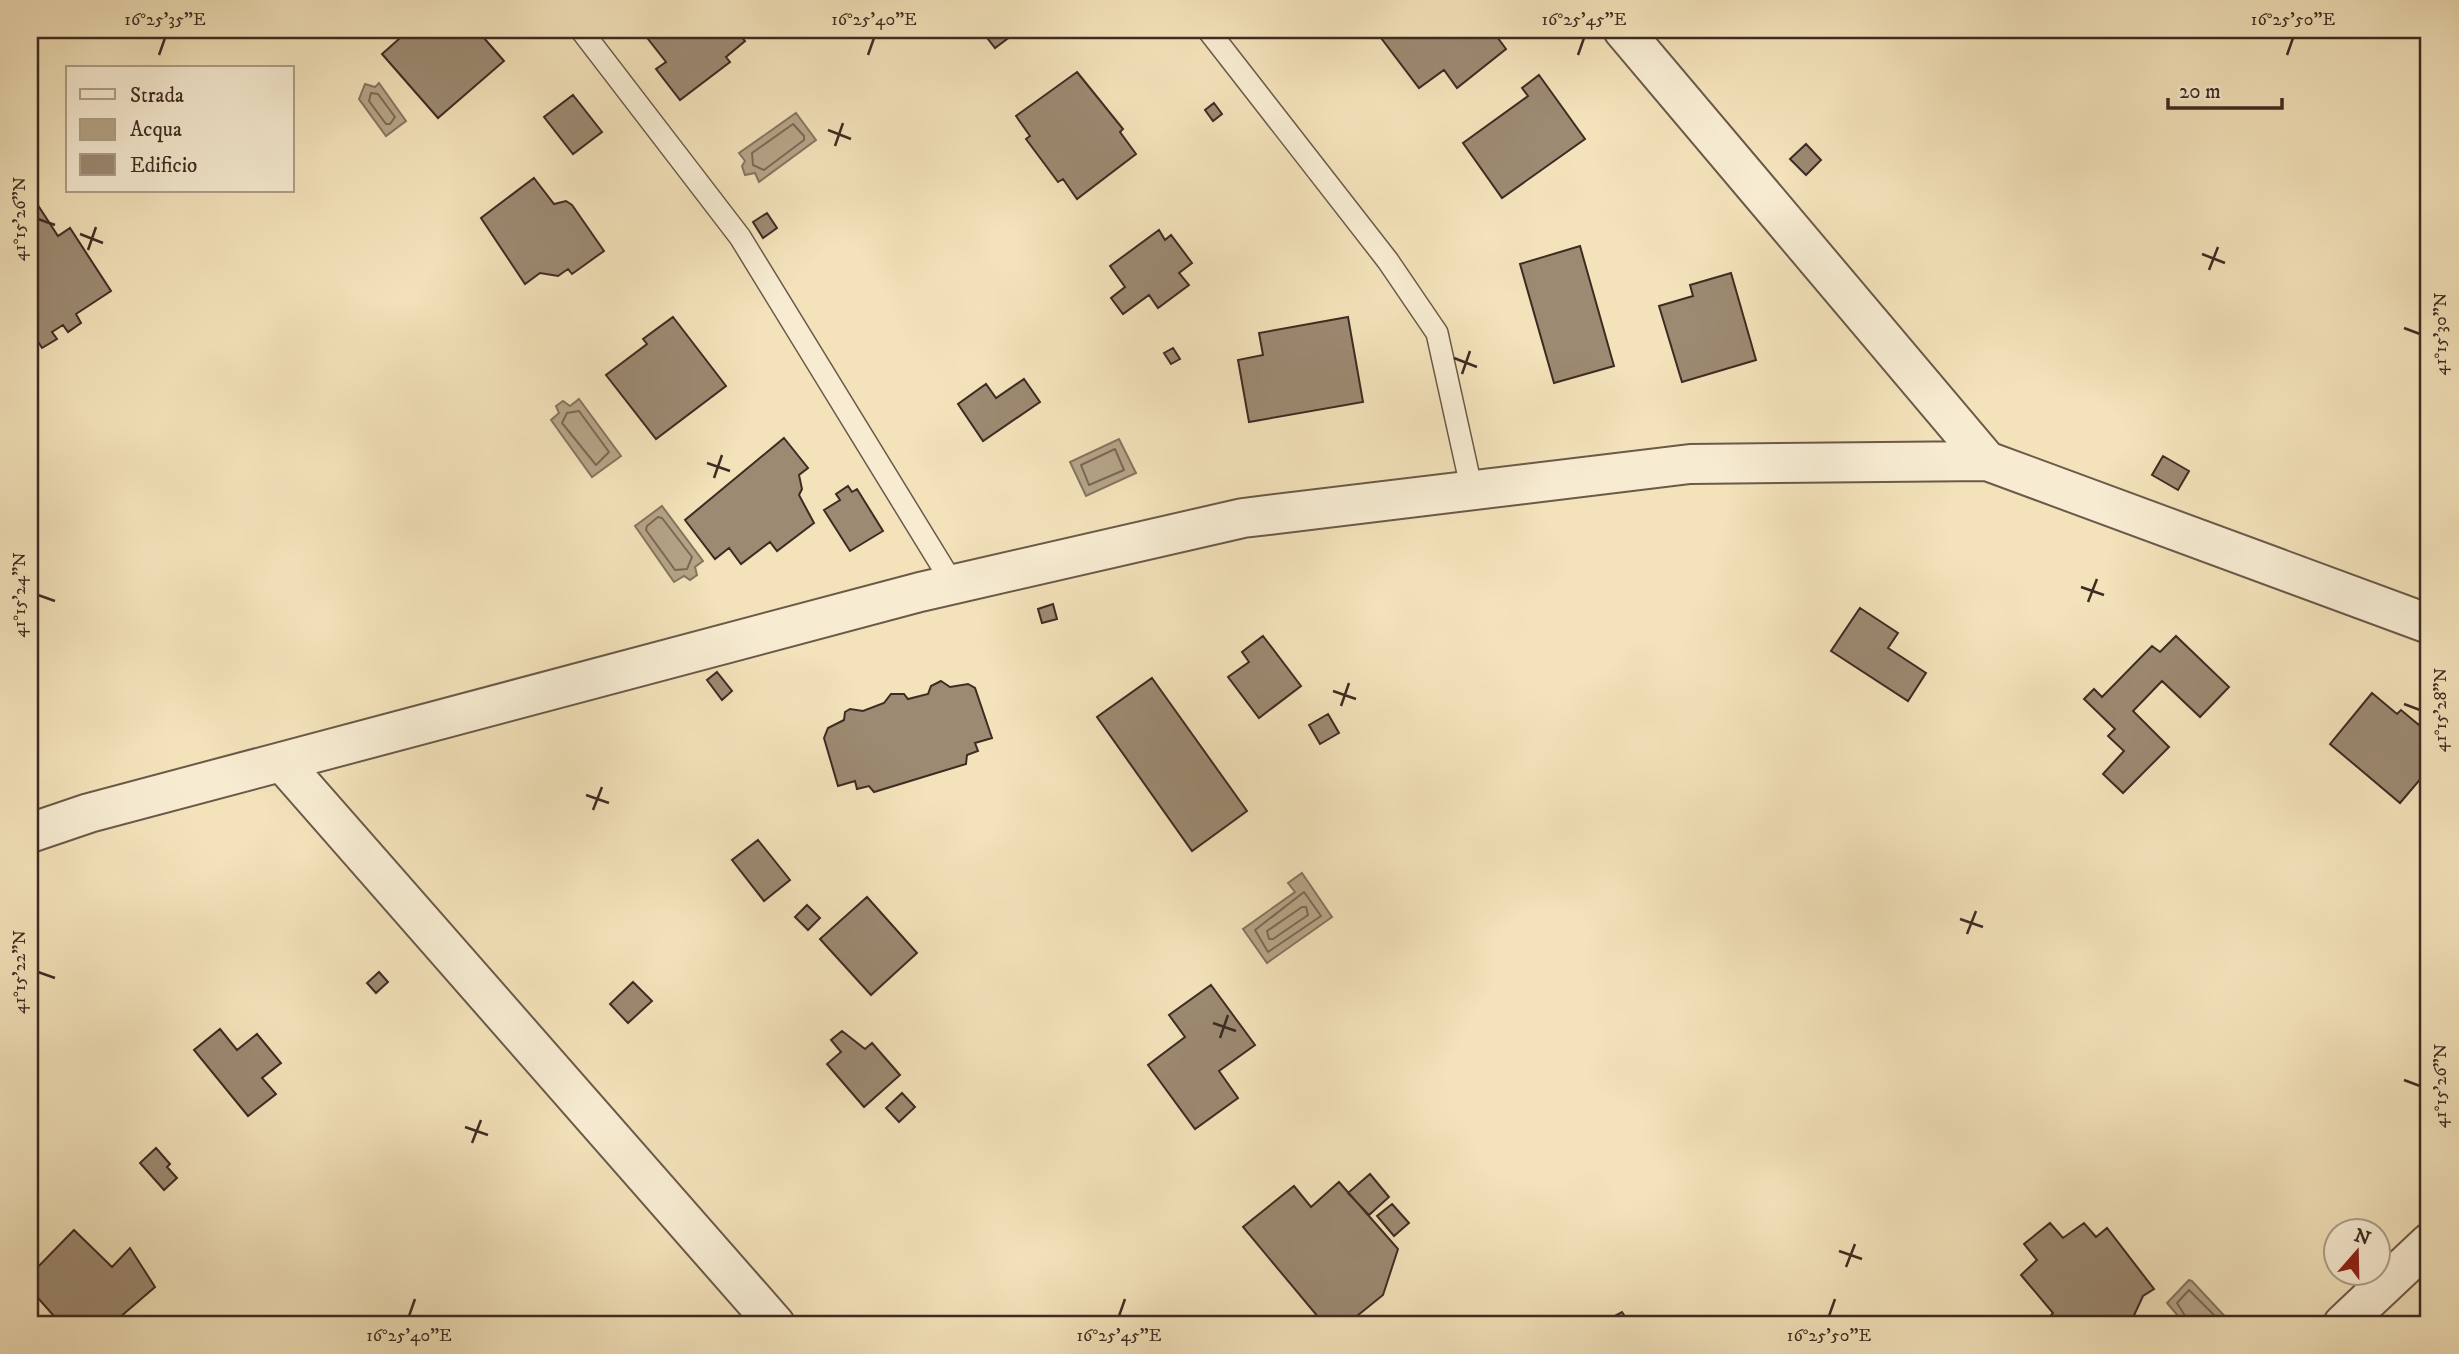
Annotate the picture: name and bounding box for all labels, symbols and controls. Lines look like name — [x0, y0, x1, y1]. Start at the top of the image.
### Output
text: 16°25'35"E — [124, 9, 206, 31]
text: 16°25'40"E — [831, 9, 917, 31]
text: 16°25'45"E — [1542, 9, 1627, 31]
text: 16°25'50"E — [2251, 9, 2335, 31]
legend — [66, 66, 294, 192]
scale bar — [2168, 66, 2282, 110]
text: 20 m — [2179, 79, 2221, 105]
text: Strada — [130, 83, 184, 109]
text: Acqua — [130, 117, 182, 143]
text: Edificio — [130, 153, 197, 179]
text: 41°15'26"N — [9, 176, 31, 261]
text: 41°15'30"N — [2430, 292, 2452, 375]
text: 41°15'24"N — [9, 552, 31, 638]
text: 41°15'28"N — [2430, 668, 2452, 752]
text: 41°15'22"N — [9, 930, 31, 1014]
text: 41°15'26"N — [2430, 1043, 2452, 1128]
north arrow — [2322, 1218, 2392, 1288]
text: N — [2351, 1224, 2374, 1251]
text: 16°25'40"E — [366, 1325, 452, 1347]
text: 16°25'45"E — [1077, 1325, 1162, 1347]
text: 16°25'50"E — [1787, 1325, 1871, 1347]

